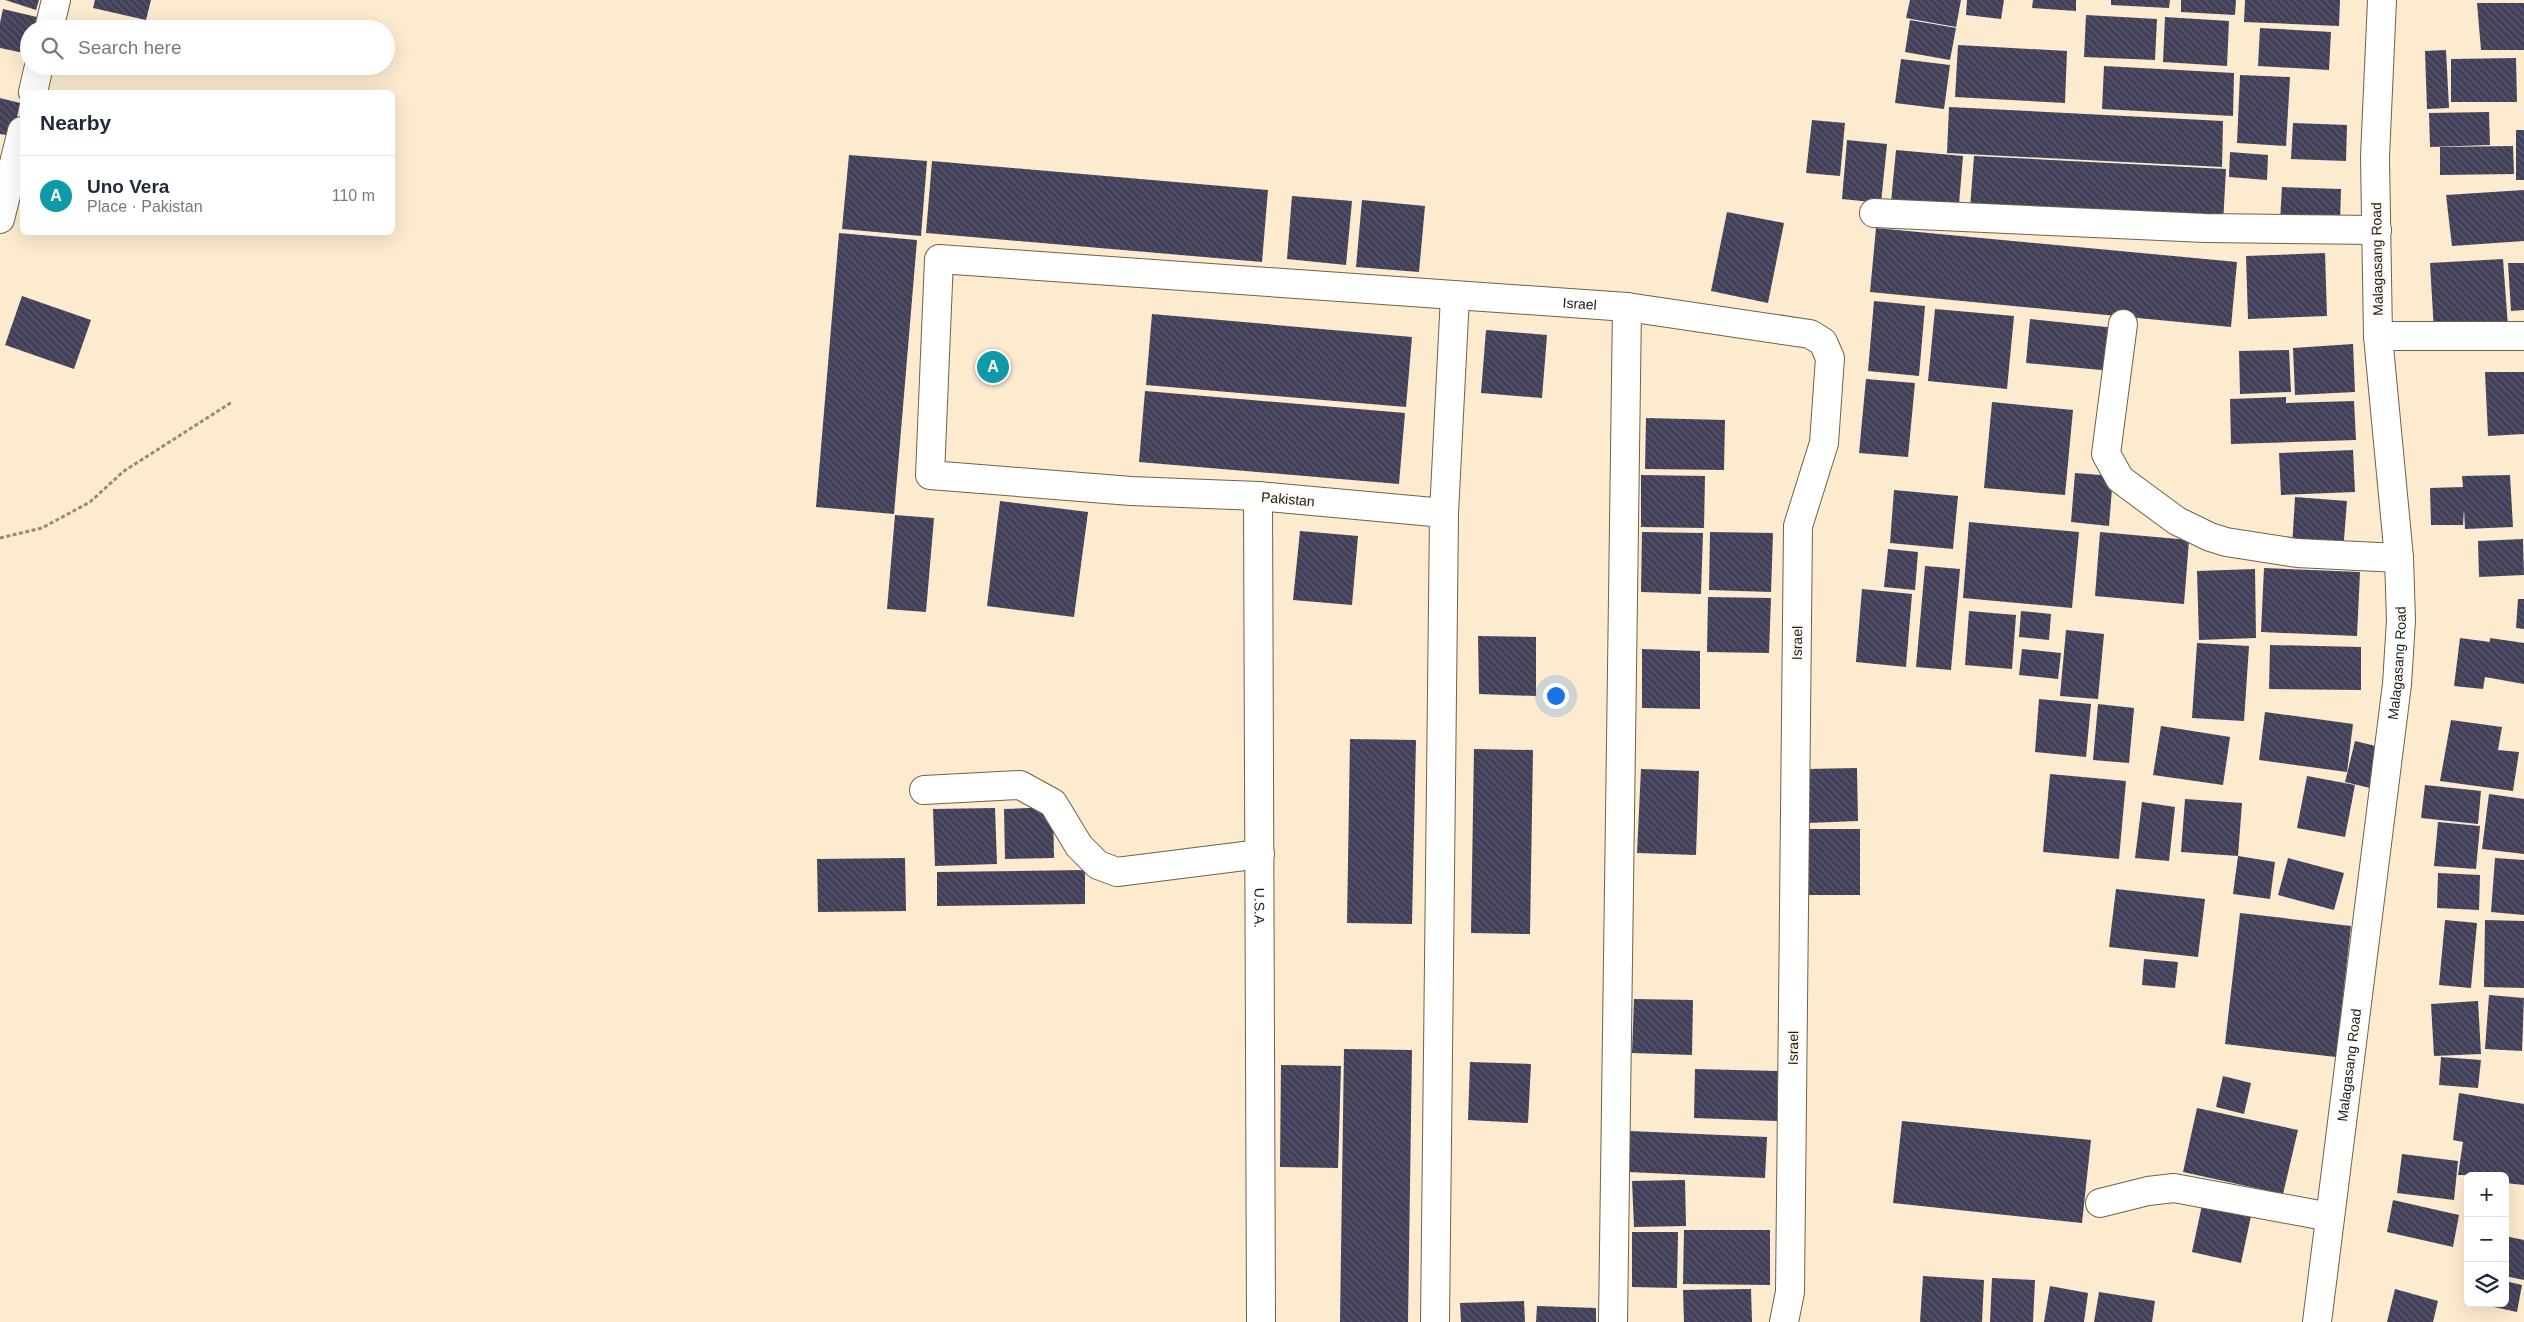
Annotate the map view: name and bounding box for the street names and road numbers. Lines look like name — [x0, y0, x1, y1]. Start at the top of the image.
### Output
street label: Malagasang Road — [2368, 202, 2386, 316]
street label: Israel — [1562, 295, 1597, 313]
street label: Pakistan — [1261, 489, 1315, 509]
street label: Malagasang Road — [2385, 606, 2409, 721]
street label: Israel — [1789, 626, 1805, 660]
street label: U.S.A. — [1251, 888, 1268, 928]
street label: Malagasang Road — [2334, 1008, 2364, 1122]
street label: Israel — [1785, 1031, 1801, 1065]

